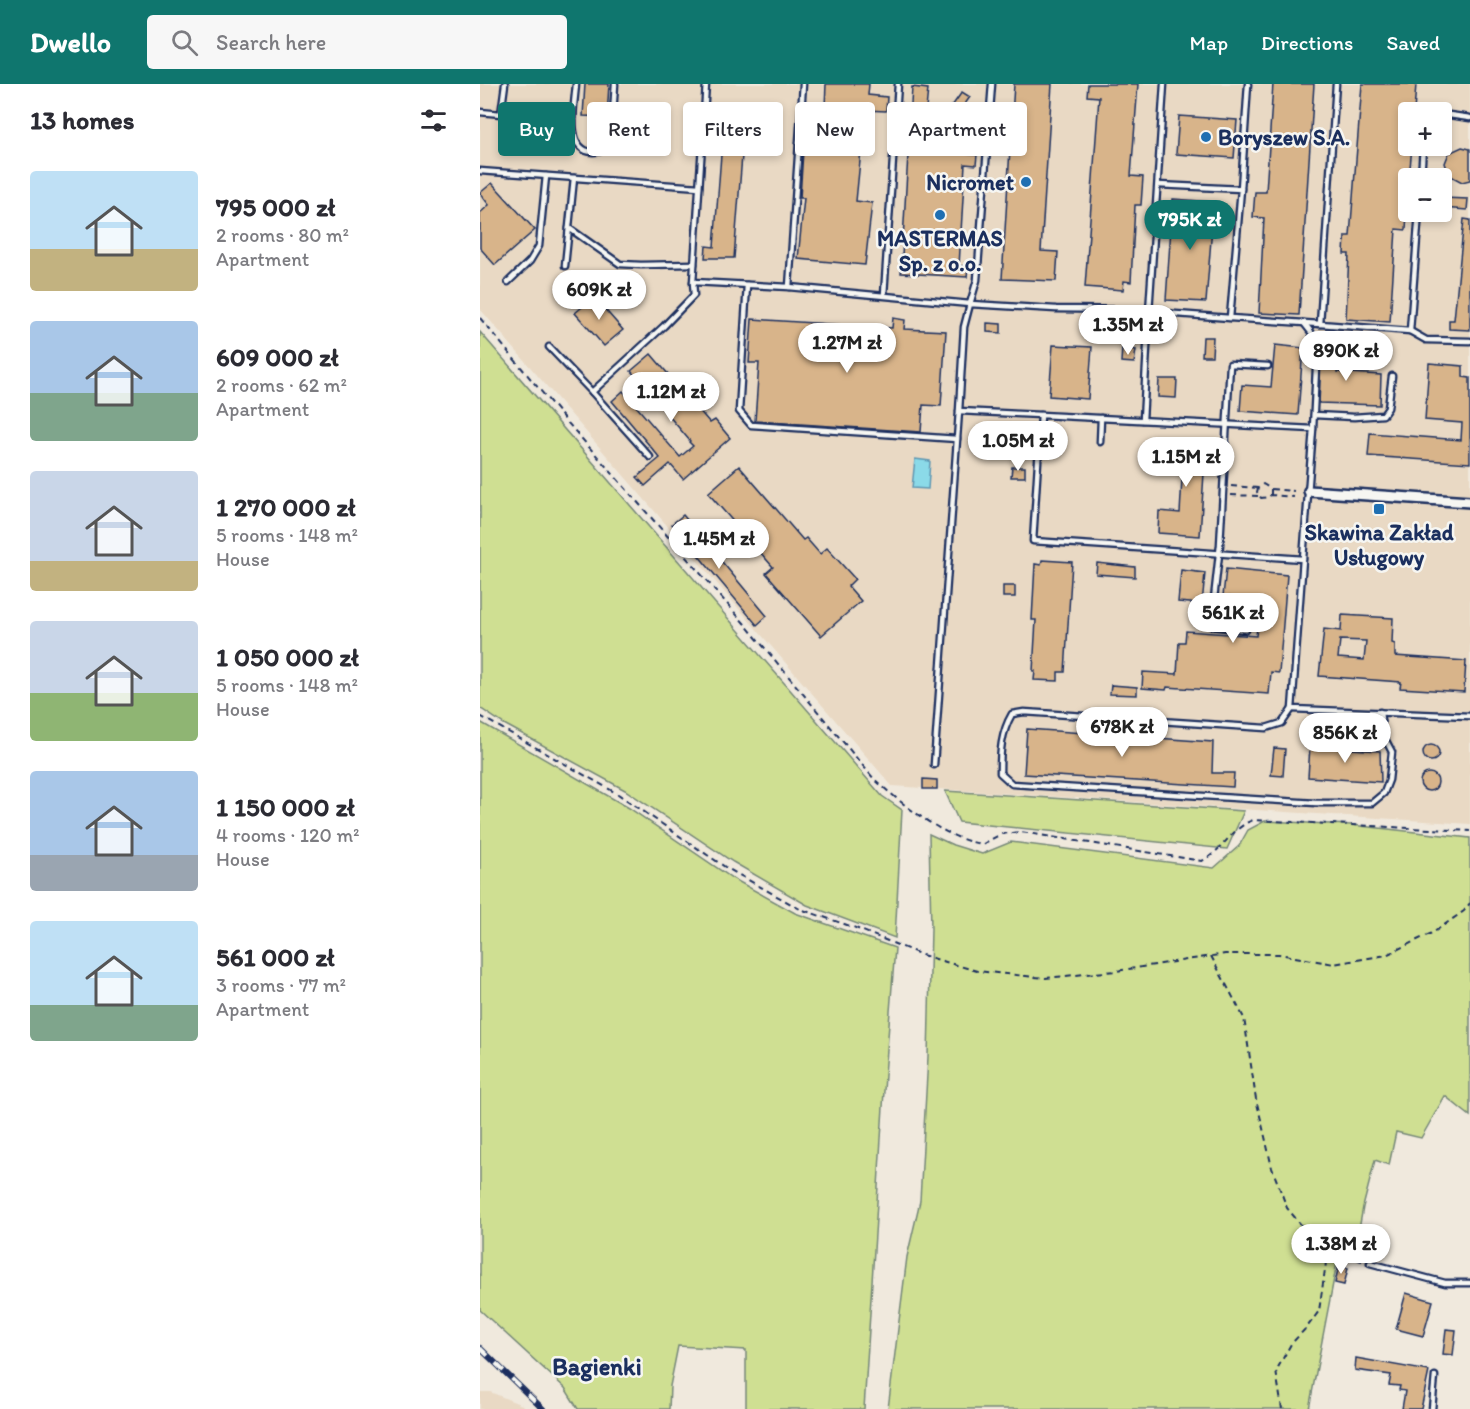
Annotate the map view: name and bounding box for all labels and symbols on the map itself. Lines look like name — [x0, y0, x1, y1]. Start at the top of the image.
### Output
place label: Boryszew S.A. — [1218, 124, 1350, 151]
marker: Boryszew S.A. — [1199, 130, 1213, 144]
place label: Nicromet — [926, 169, 1015, 196]
marker: Nicromet — [1019, 175, 1033, 189]
pin: 795K zł — [1135, 200, 1245, 251]
marker: MASTERMAS Sp. z o.o. — [933, 208, 947, 222]
place label: MASTERMAS Sp. z o.o. — [877, 225, 1003, 277]
pin: 609K zł — [544, 270, 654, 321]
pin: 1.35M zł — [1066, 305, 1190, 356]
pin: 1.27M zł — [785, 323, 909, 374]
pin: 890K zł — [1291, 331, 1401, 382]
pin: 1.12M zł — [609, 372, 733, 423]
pin: 1.05M zł — [956, 421, 1080, 472]
pin: 1.15M zł — [1124, 437, 1248, 488]
marker: Skawina Zakład Usługowy — [1372, 502, 1386, 516]
pin: 1.45M zł — [657, 519, 781, 570]
place label: Skawina Zakład Usługowy — [1305, 519, 1454, 571]
pin: 561K zł — [1178, 593, 1288, 644]
pin: 678K zł — [1067, 707, 1177, 758]
pin: 856K zł — [1290, 713, 1400, 764]
pin: 1.38M zł — [1279, 1224, 1403, 1275]
district label: Bagienki — [552, 1352, 642, 1382]

